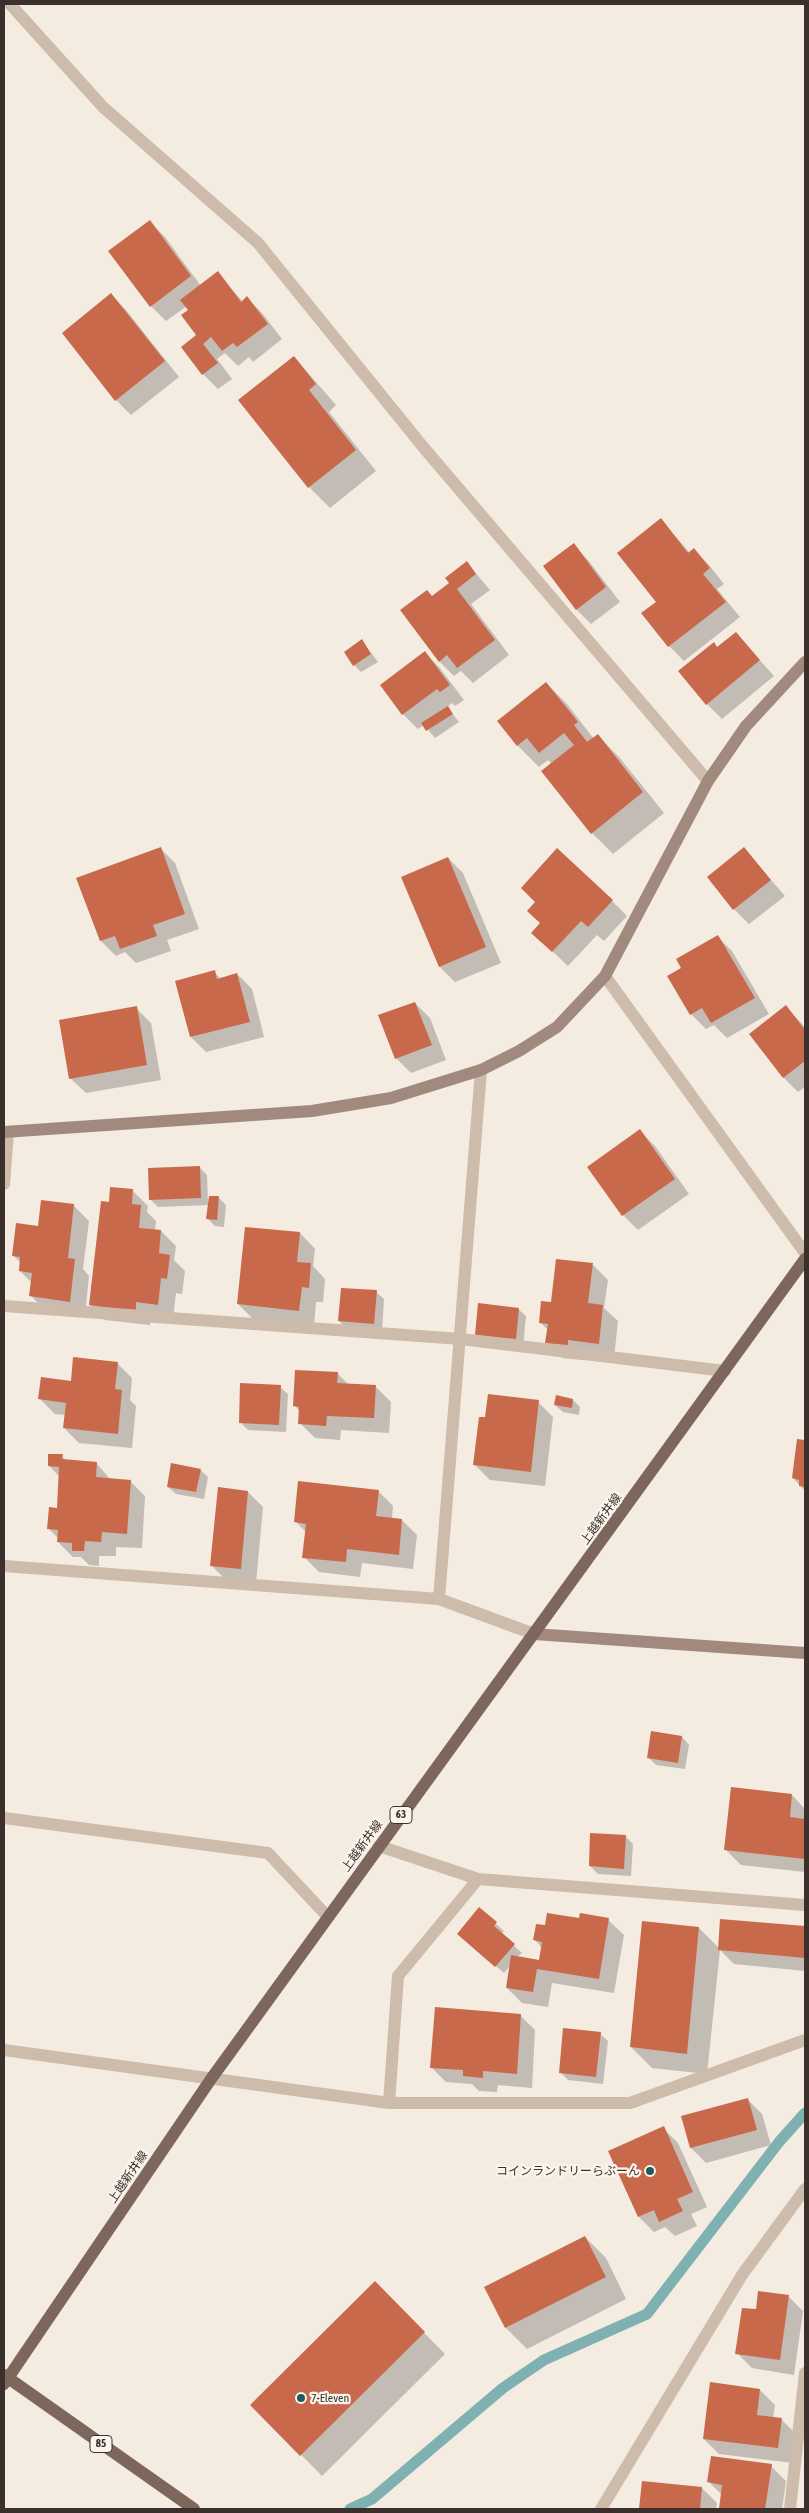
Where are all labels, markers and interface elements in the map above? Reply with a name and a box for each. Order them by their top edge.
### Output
street label: 上越新井線 [578,1490,624,1548]
road number: 63 [390,1806,412,1824]
street label: 上越新井線 [339,1817,385,1875]
street label: 上越新井線 [105,2148,151,2206]
place label: コインランドリーらぶーん [496,2164,640,2178]
marker: コインランドリーらぶーん [644,2165,656,2177]
place label: 7-Eleven [311,2391,349,2405]
marker: 7-Eleven [295,2392,307,2404]
road number: 85 [90,2436,112,2452]

